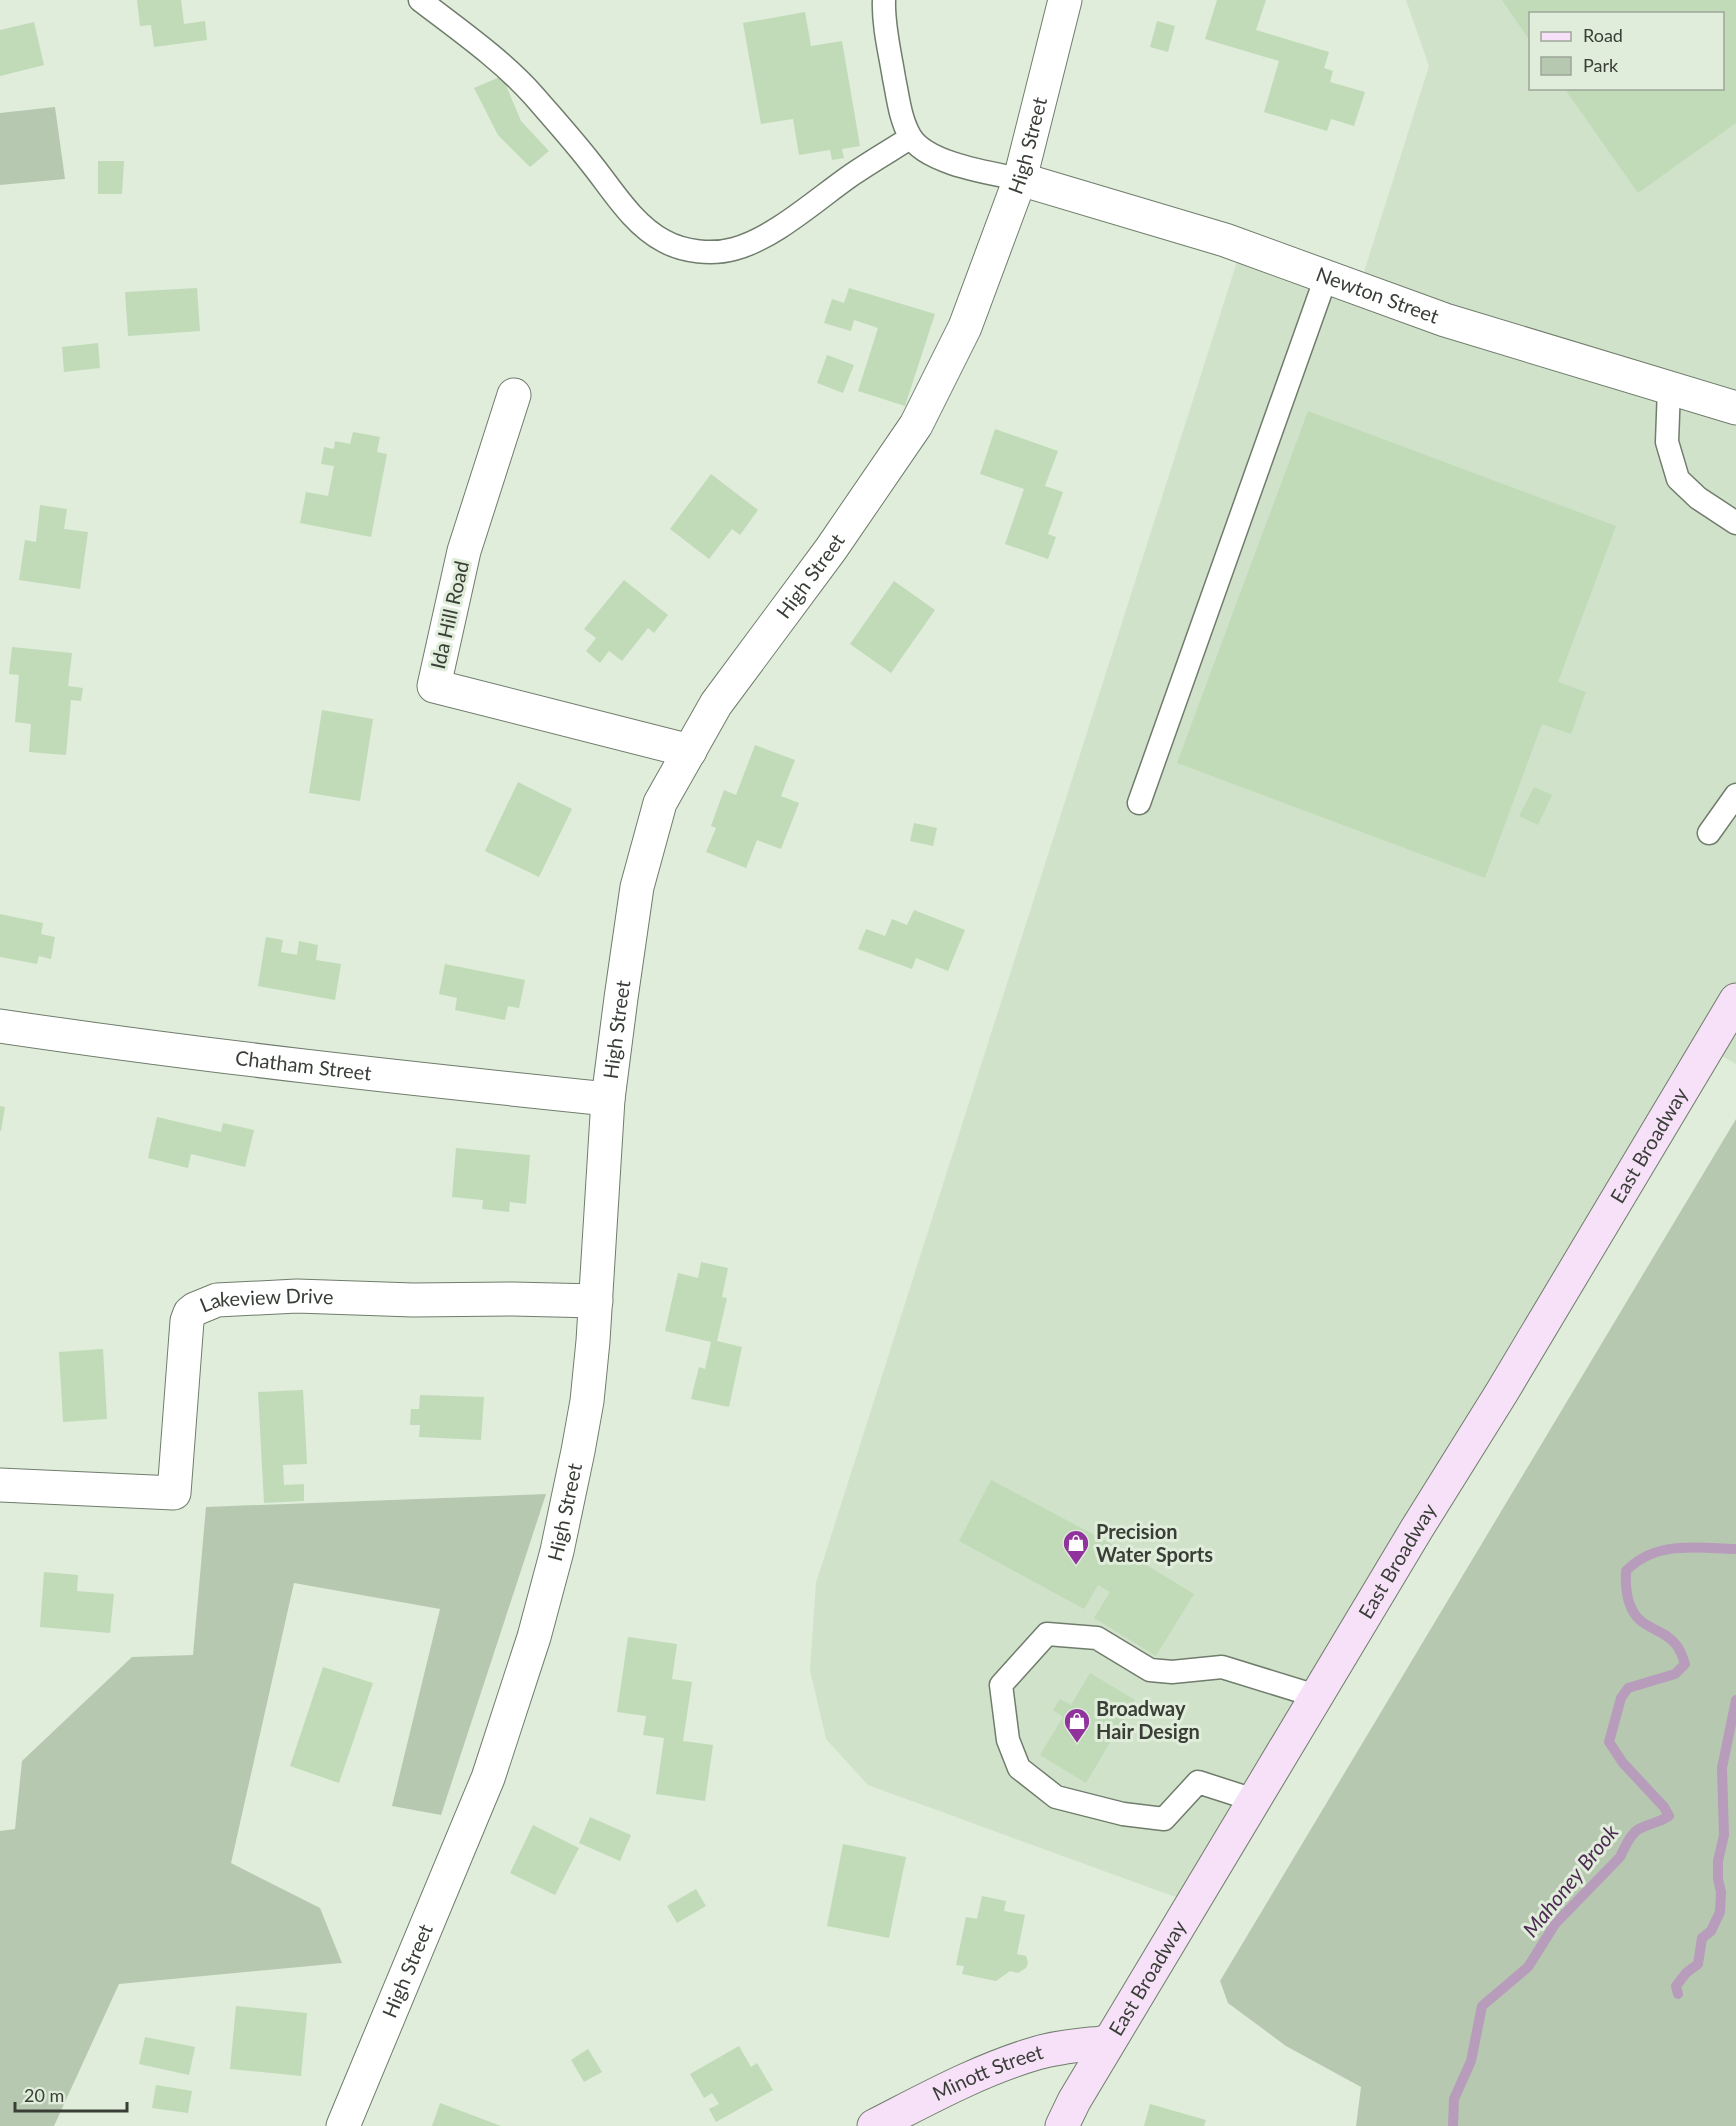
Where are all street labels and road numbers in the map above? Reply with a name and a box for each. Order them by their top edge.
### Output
street label: High Street [1002,94,1051,197]
street label: Newton Street [1313,261,1442,328]
street label: High Street [771,529,849,623]
street label: Ida Hill Road [425,558,473,671]
street label: High Street [598,979,634,1080]
street label: Chatham Street [234,1045,373,1085]
street label: East Broadway [1605,1082,1692,1207]
street label: Lakeview Drive [196,1283,334,1317]
street label: High Street [542,1461,586,1564]
street label: East Broadway [1353,1498,1441,1623]
street label: East Broadway [1103,1915,1191,2040]
street label: High Street [377,1920,437,2021]
street label: Minott Street [928,2039,1045,2105]

